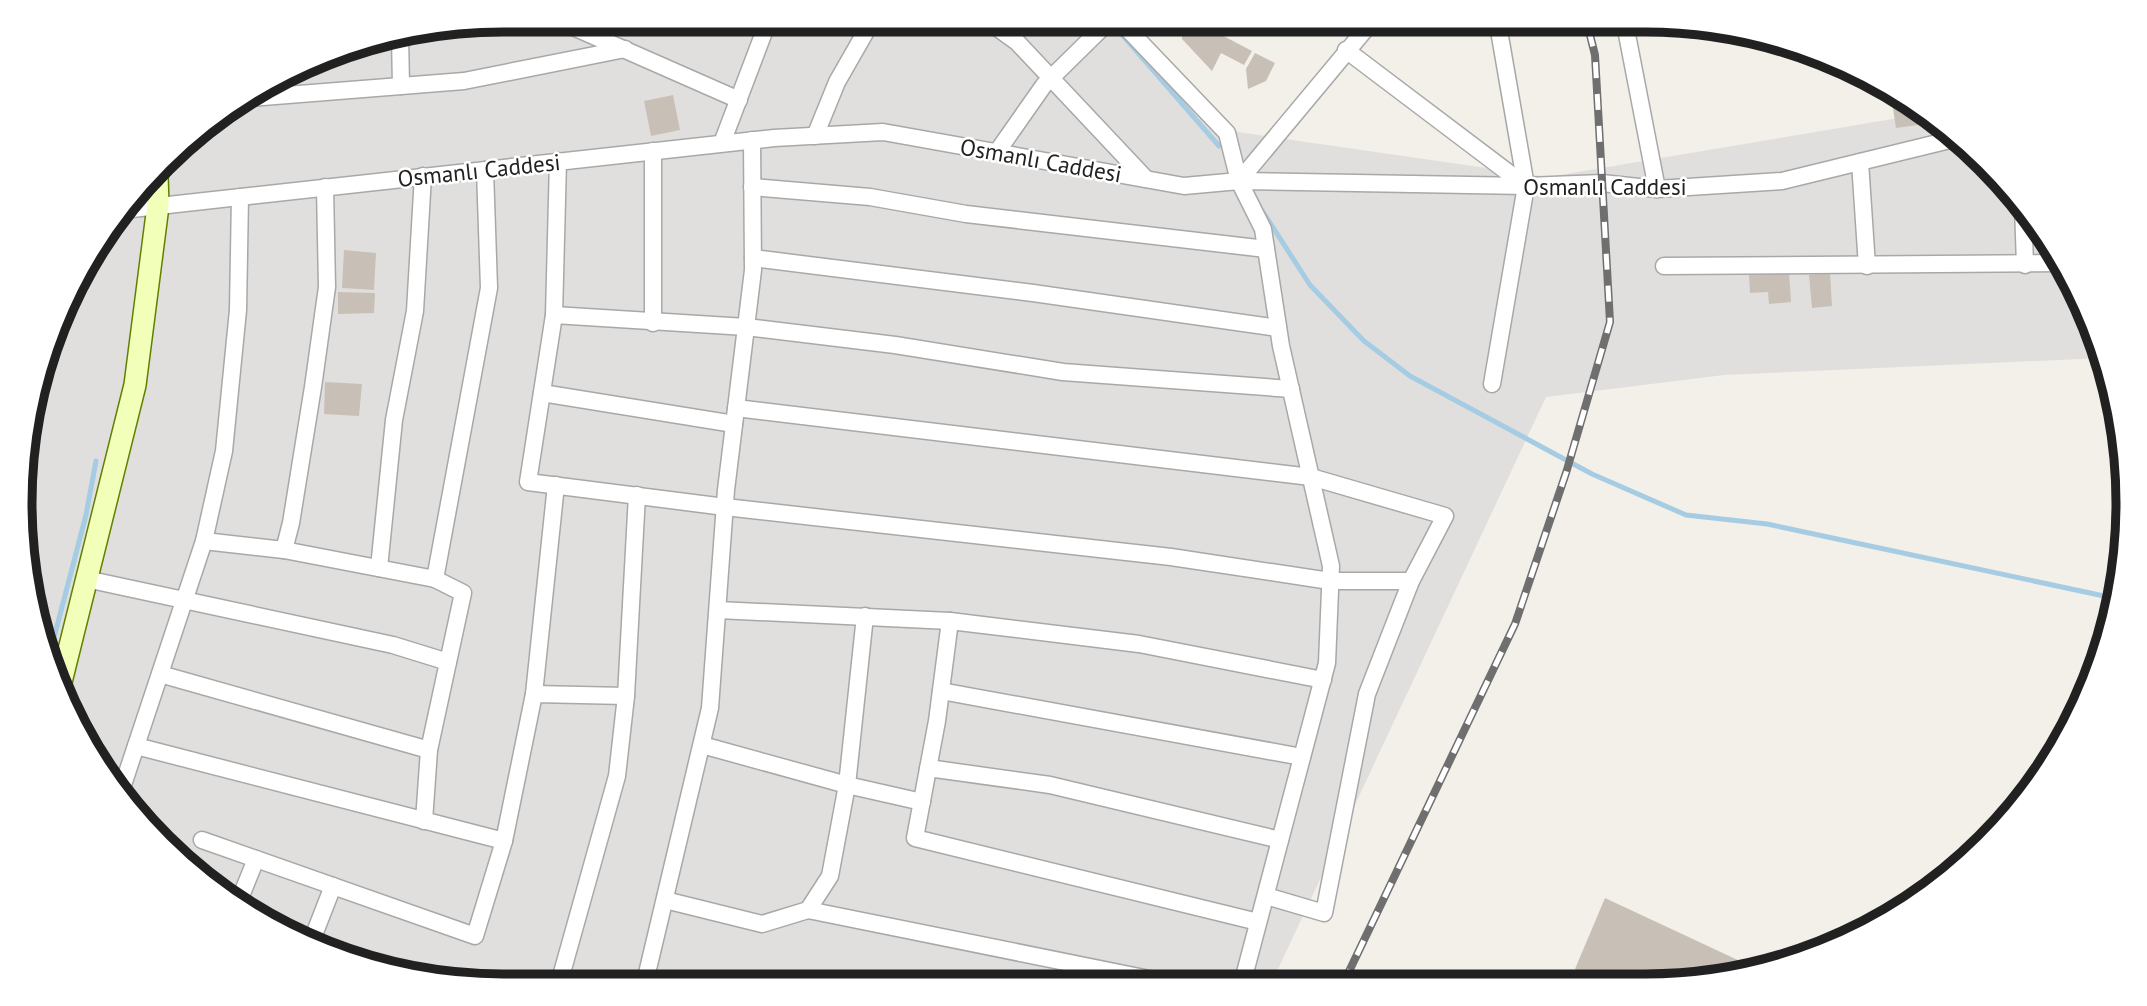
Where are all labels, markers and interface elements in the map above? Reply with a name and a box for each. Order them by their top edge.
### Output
street label: Osmanlı Caddesi [958,132,1124,188]
street label: Osmanlı Caddesi [396,147,562,193]
street label: Osmanlı Caddesi [1523,172,1687,201]

